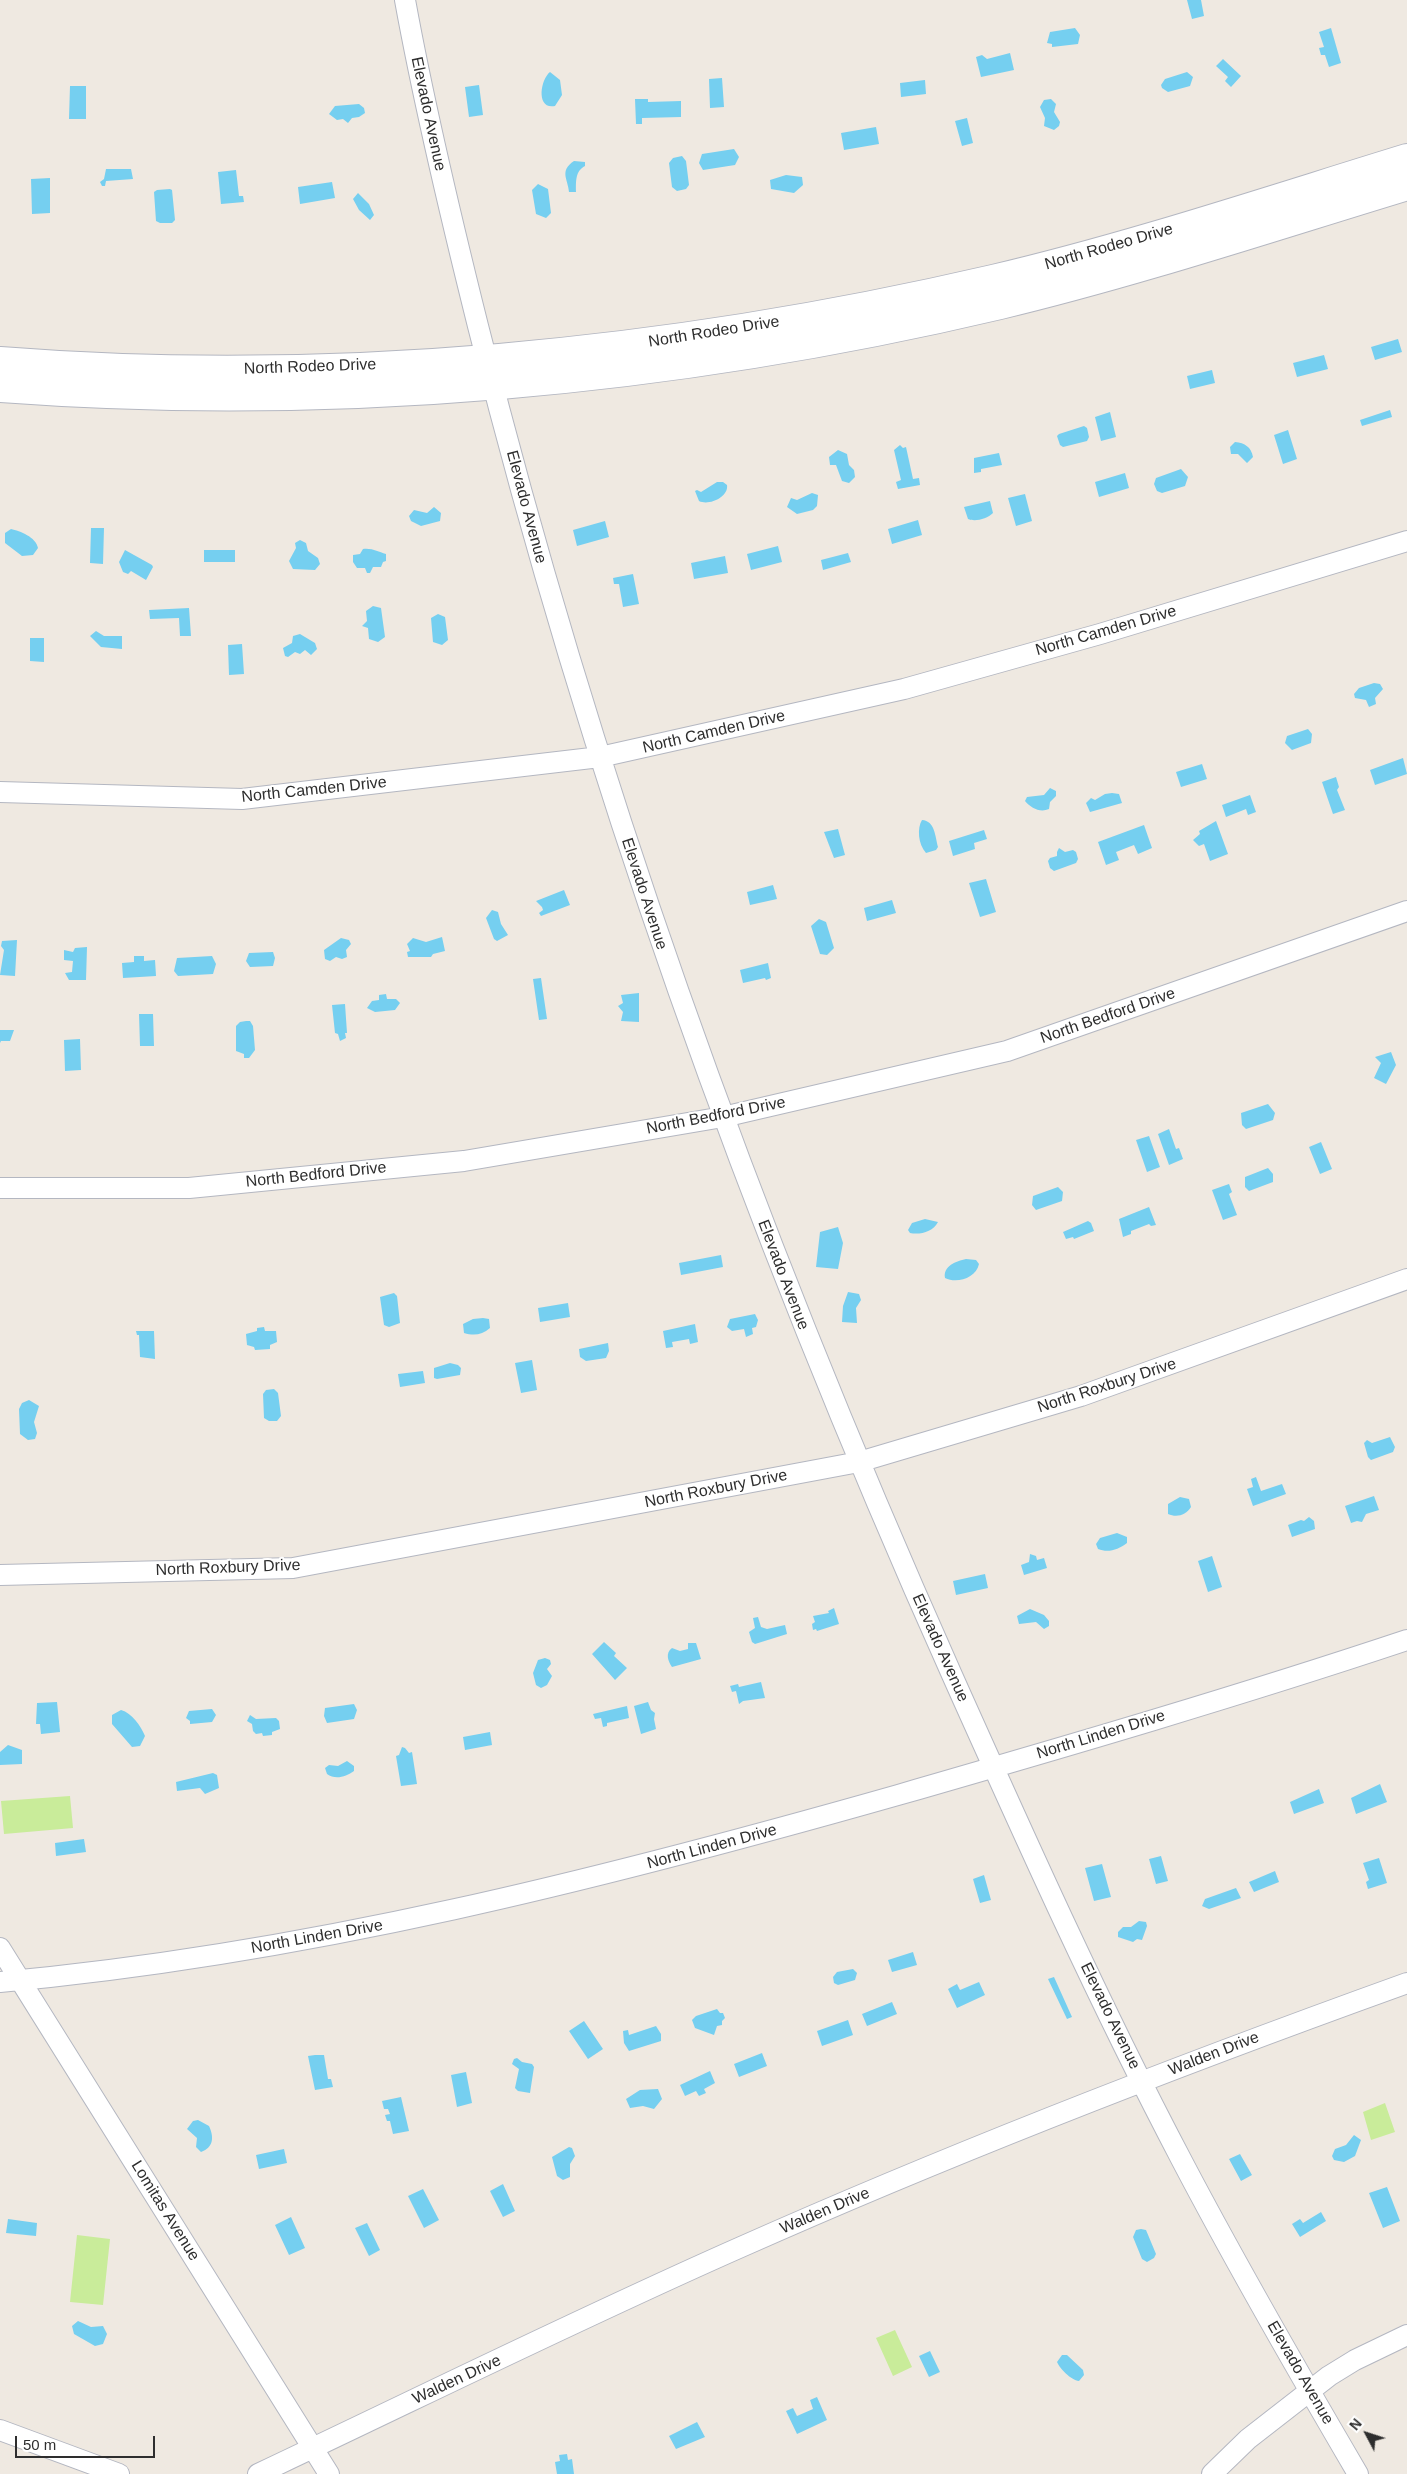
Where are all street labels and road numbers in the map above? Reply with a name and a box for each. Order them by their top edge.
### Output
street label: Elevado Avenue [407,55,449,173]
street label: North Rodeo Drive [1043,220,1175,274]
street label: North Rodeo Drive [647,312,781,352]
street label: North Rodeo Drive [243,355,377,379]
street label: Elevado Avenue [502,448,550,566]
street label: North Camden Drive [1033,602,1179,660]
street label: North Camden Drive [641,706,787,758]
street label: North Camden Drive [240,773,388,807]
street label: Elevado Avenue [617,836,671,952]
street label: North Bedford Drive [1038,984,1178,1048]
street label: North Bedford Drive [645,1093,787,1139]
street label: North Bedford Drive [245,1158,387,1192]
street label: Elevado Avenue [753,1217,813,1333]
street label: North Roxbury Drive [1035,1354,1179,1418]
street label: North Roxbury Drive [643,1466,789,1512]
street label: North Roxbury Drive [155,1556,301,1580]
street label: Elevado Avenue [908,1591,972,1705]
street label: North Linden Drive [1034,1706,1168,1764]
street label: North Linden Drive [645,1820,779,1874]
street label: North Linden Drive [250,1916,384,1958]
street label: Elevado Avenue [1076,1960,1144,2072]
street label: Walden Drive [1166,2028,1262,2080]
street label: Lomitas Avenue [127,2157,203,2265]
street label: Walden Drive [777,2184,873,2238]
street label: Elevado Avenue [1263,2318,1337,2428]
street label: Walden Drive [410,2351,504,2409]

